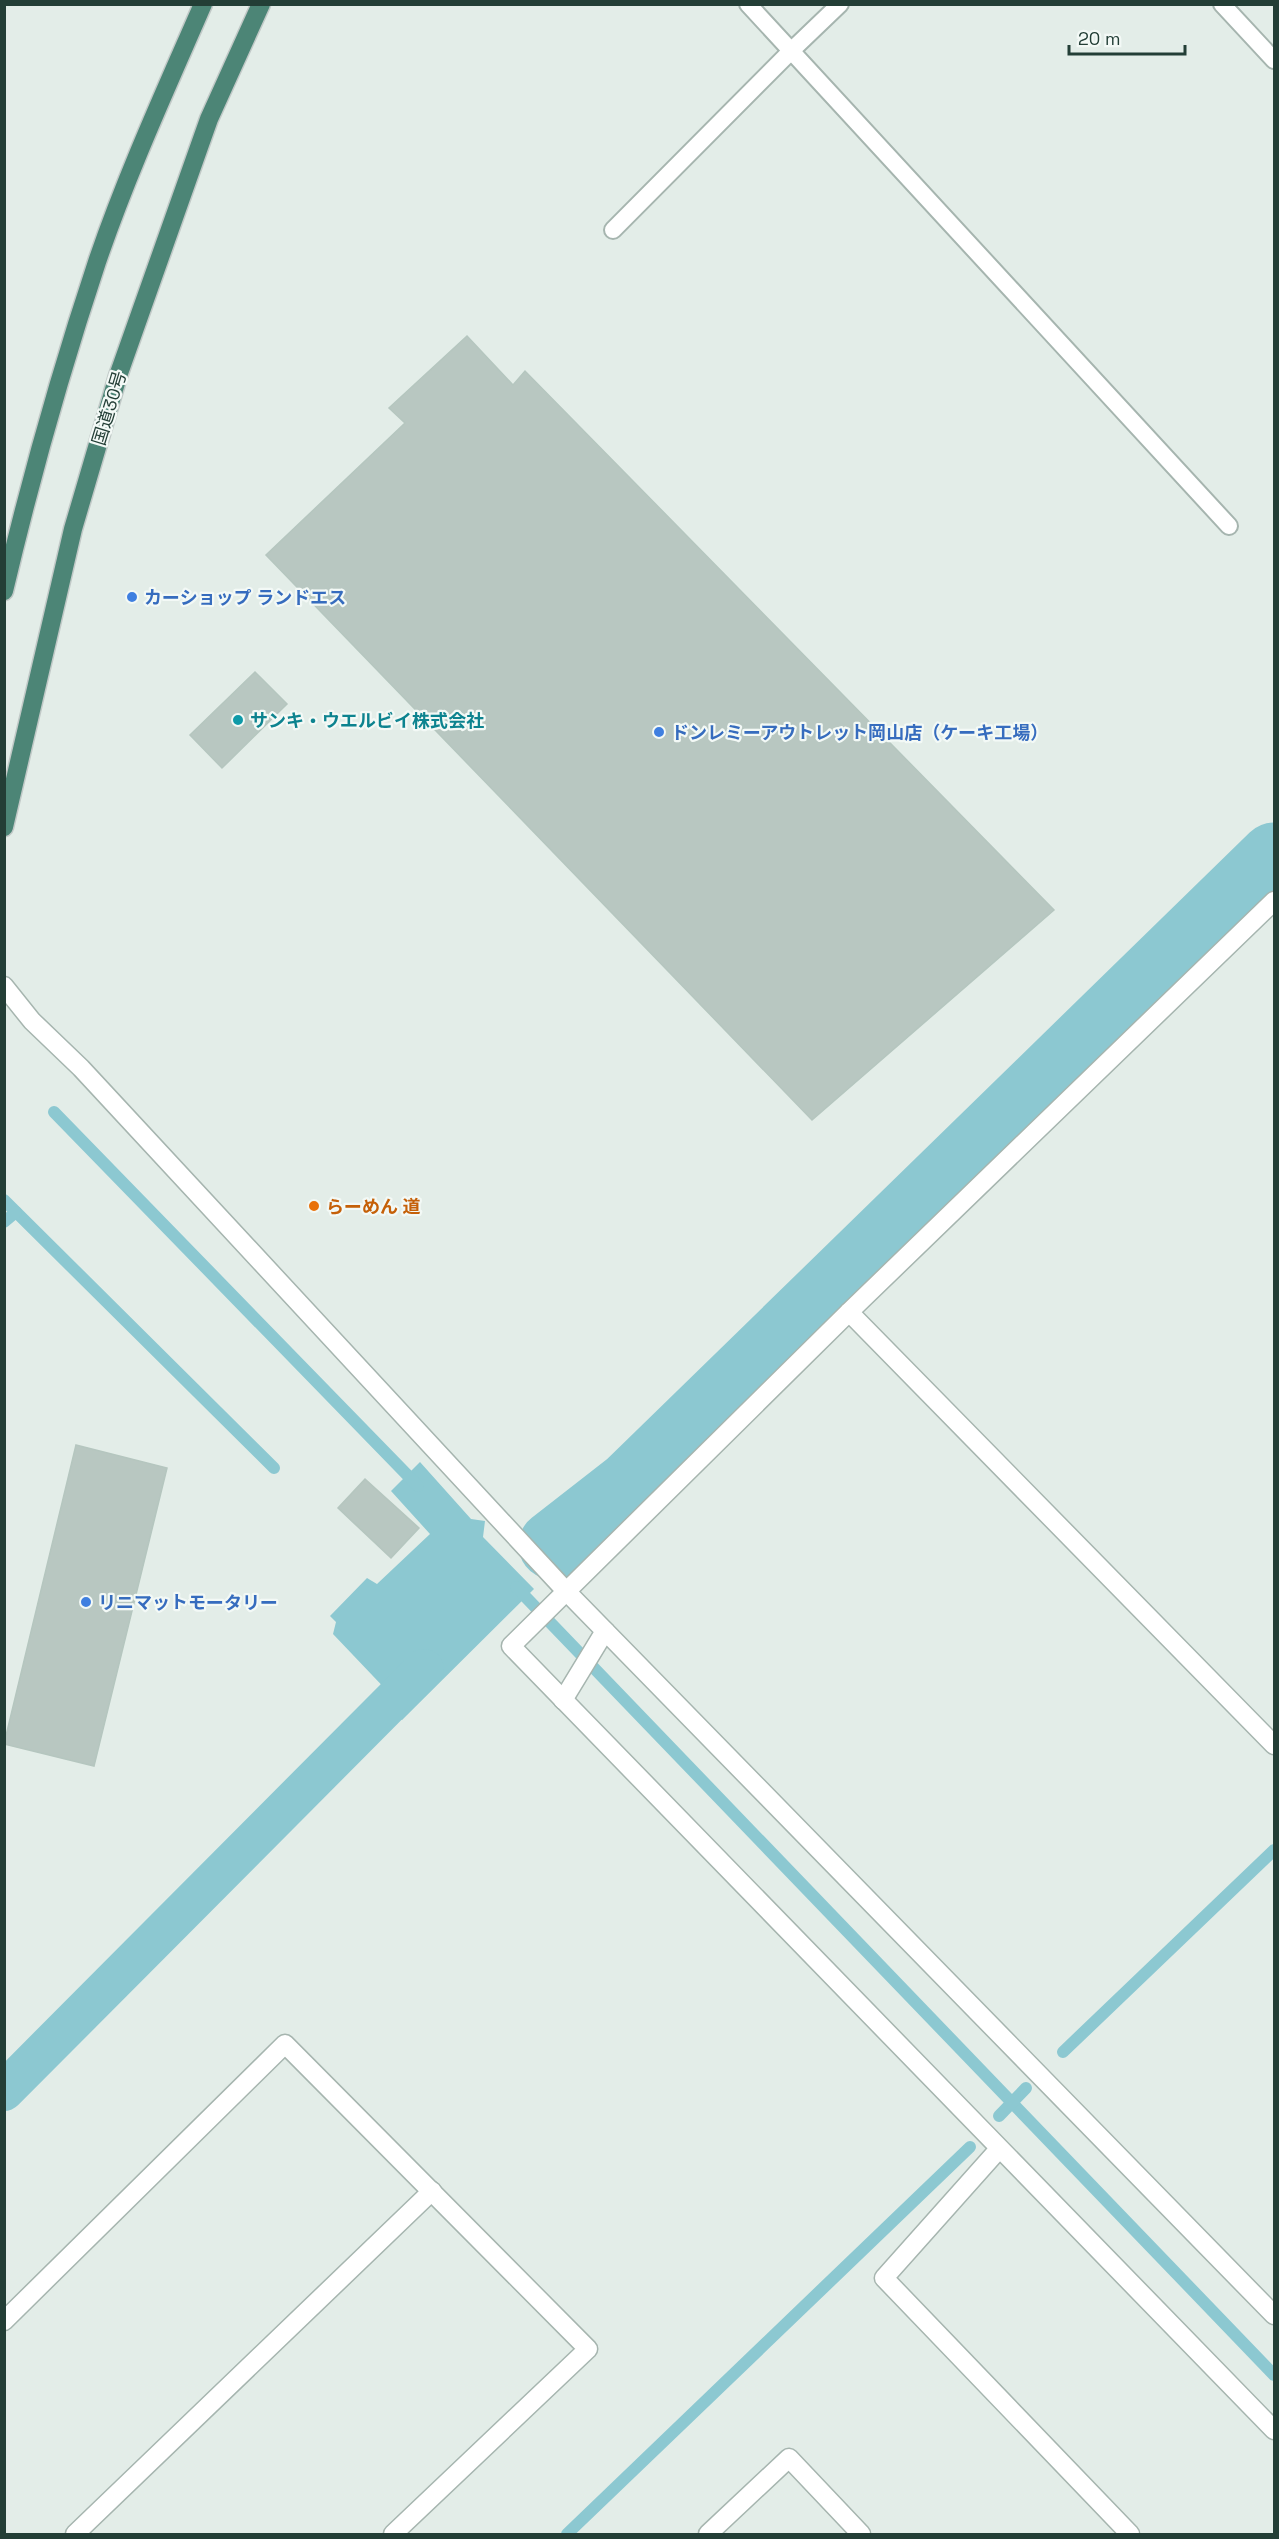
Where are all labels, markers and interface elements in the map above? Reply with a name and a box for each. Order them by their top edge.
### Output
scale bar [1069,18,1184,56]
text: 20 m [1078,27,1121,50]
street label: 国道30号 [87,368,131,448]
place label: カーショップ ランドエス [144,586,346,609]
marker: カーショップ ランドエス [125,590,139,604]
place label: サンキ・ウエルビイ株式会社 [250,709,484,732]
marker: サンキ・ウエルビイ株式会社 [231,713,245,727]
place label: ドンレミーアウトレット岡山店（ケーキ工場） [671,721,1048,744]
marker: ドンレミーアウトレット岡山店（ケーキ工場） [652,725,666,739]
place label: らーめん 道 [326,1195,421,1218]
marker: らーめん 道 [307,1199,321,1213]
place label: リニマットモータリー [98,1591,278,1614]
marker: リニマットモータリー [79,1595,93,1609]

